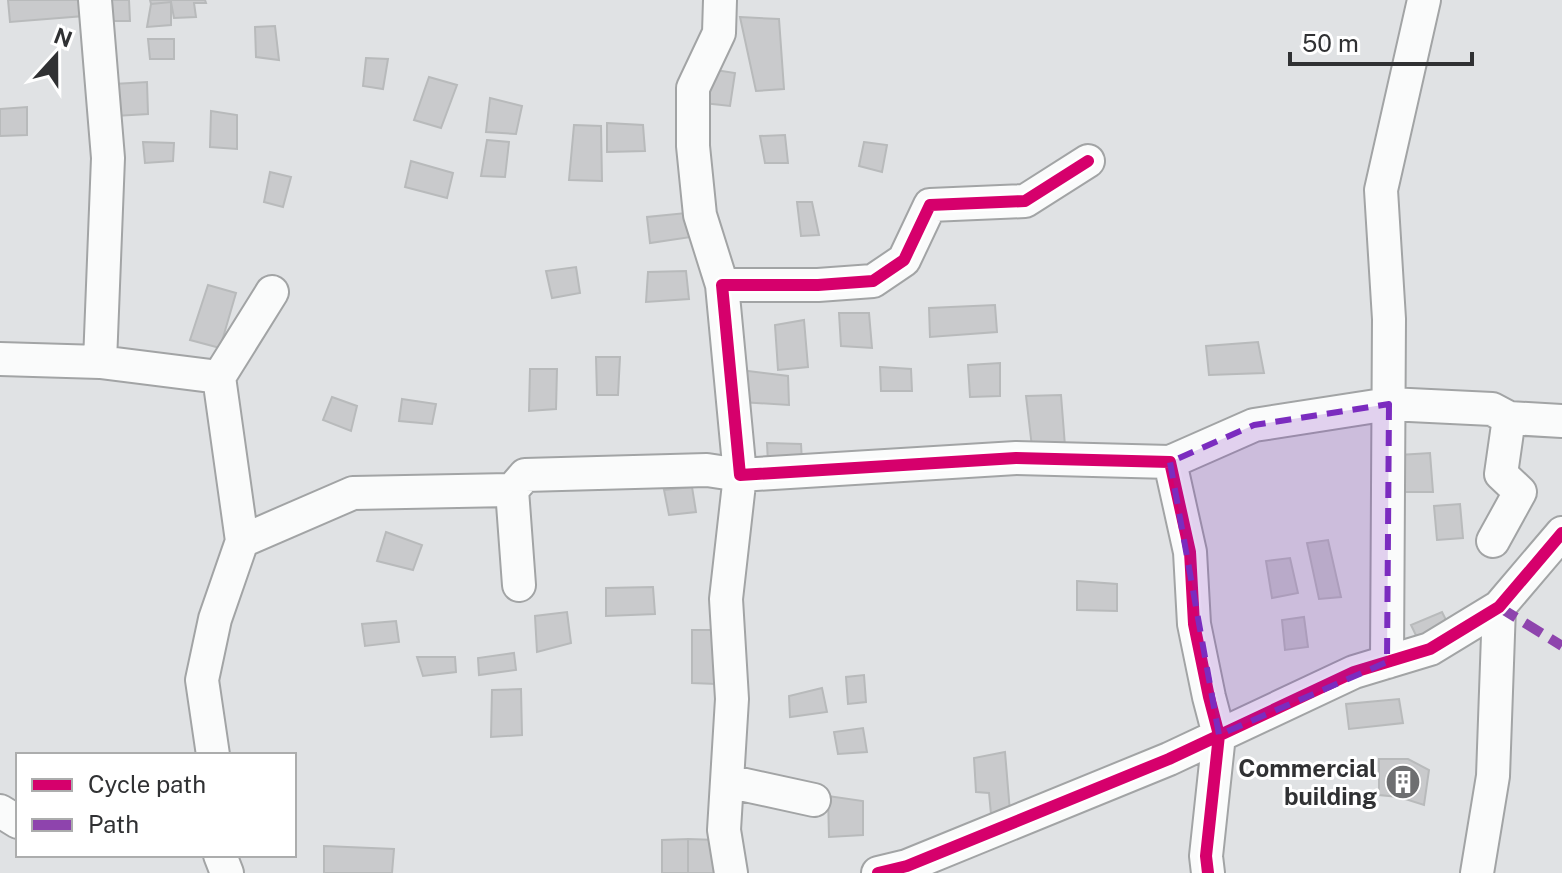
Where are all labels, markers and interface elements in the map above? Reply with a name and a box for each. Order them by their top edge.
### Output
north arrow [16,16,96,96]
scale bar [1290,16,1472,66]
text: N [50,22,76,53]
text: 50 m [1302,29,1359,57]
legend [16,753,296,857]
place label: Commercial building [1238,754,1377,810]
building icon: Commercial building [1384,763,1422,801]
text: Cycle path [88,770,206,798]
text: Path [88,810,139,838]

